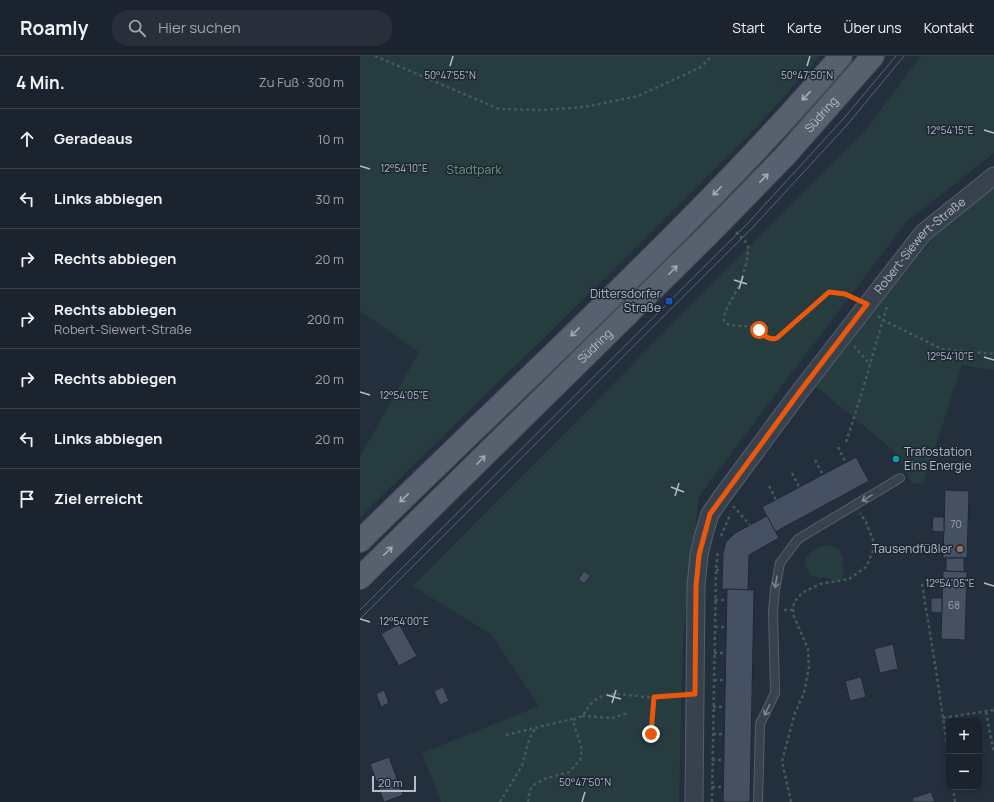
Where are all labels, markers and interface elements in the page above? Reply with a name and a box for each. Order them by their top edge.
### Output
search box [112,10,392,46]
text: Roamly [20,15,88,41]
icon: search [126,17,148,39]
text: Hier suchen [158,17,241,38]
text: Start [732,18,765,37]
text: Karte [787,18,822,37]
text: Über uns [844,18,902,37]
text: Kontakt [924,18,974,37]
text: 50°47'55"N [424,68,476,82]
text: 50°47'50"N [781,68,833,82]
text: 4 Min. [16,71,65,94]
text: Zu Fuß · 300 m [259,73,344,91]
one-way arrow [801,91,811,101]
street label: Südring [800,93,842,136]
text: 12°54'15"E [927,123,974,137]
icon: ahead [16,128,38,150]
text: Geradeaus [54,128,133,149]
text: 10 m [317,130,344,148]
text: 12°54'10"E [380,161,428,175]
park label: Stadtpark [447,161,502,178]
one-way arrow [759,173,769,183]
one-way arrow [712,186,722,196]
icon: left [16,188,38,210]
text: Links abbiegen [54,188,162,209]
text: 30 m [315,190,344,208]
street label: Robert-Siewert-Straße [870,193,969,297]
icon: right [16,248,38,270]
text: Rechts abbiegen [54,248,176,269]
text: 20 m [315,250,344,268]
one-way arrow [668,265,678,275]
place label: Dittersdorfer Straße [590,285,662,316]
marker: Dittersdorfer Straße [664,296,674,306]
text: Rechts abbiegen [54,299,176,320]
icon: right [16,308,38,330]
text: 200 m [307,310,344,328]
text: Robert-Siewert-Straße [54,320,192,338]
route start [750,321,768,339]
street label: Südring [573,325,616,367]
one-way arrow [570,327,580,337]
text: 12°54'10"E [926,349,974,363]
icon: right [16,368,38,390]
text: Rechts abbiegen [54,368,176,389]
text: 20 m [315,370,344,388]
text: 12°54'05"E [379,388,429,402]
icon: left [16,428,38,450]
text: Links abbiegen [54,428,162,449]
text: 20 m [315,430,344,448]
place label: Trafostation Eins Energie [904,443,972,474]
marker: Trafostation Eins Energie [891,454,901,464]
one-way arrow [476,455,486,465]
icon: arrive [16,488,38,510]
text: Ziel erreicht [54,488,143,509]
one-way arrow [399,493,409,503]
one-way arrow [861,495,873,503]
house number: 70 [950,517,962,531]
place label: Tausendfüßler [872,540,953,557]
marker: Tausendfüßler [955,544,965,554]
one-way arrow [383,546,393,556]
one-way arrow [772,575,780,588]
text: 12°54'05"E [925,576,975,590]
house number: 68 [948,598,960,612]
text: 12°54'00"E [379,614,429,628]
one-way arrow [763,704,770,716]
map controls [946,718,982,790]
button: + [946,718,982,754]
route end [642,725,660,743]
button: − [946,754,982,790]
scale bar [372,774,416,793]
text: 20 m [378,775,403,790]
text: 50°47'50"N [559,775,611,789]

